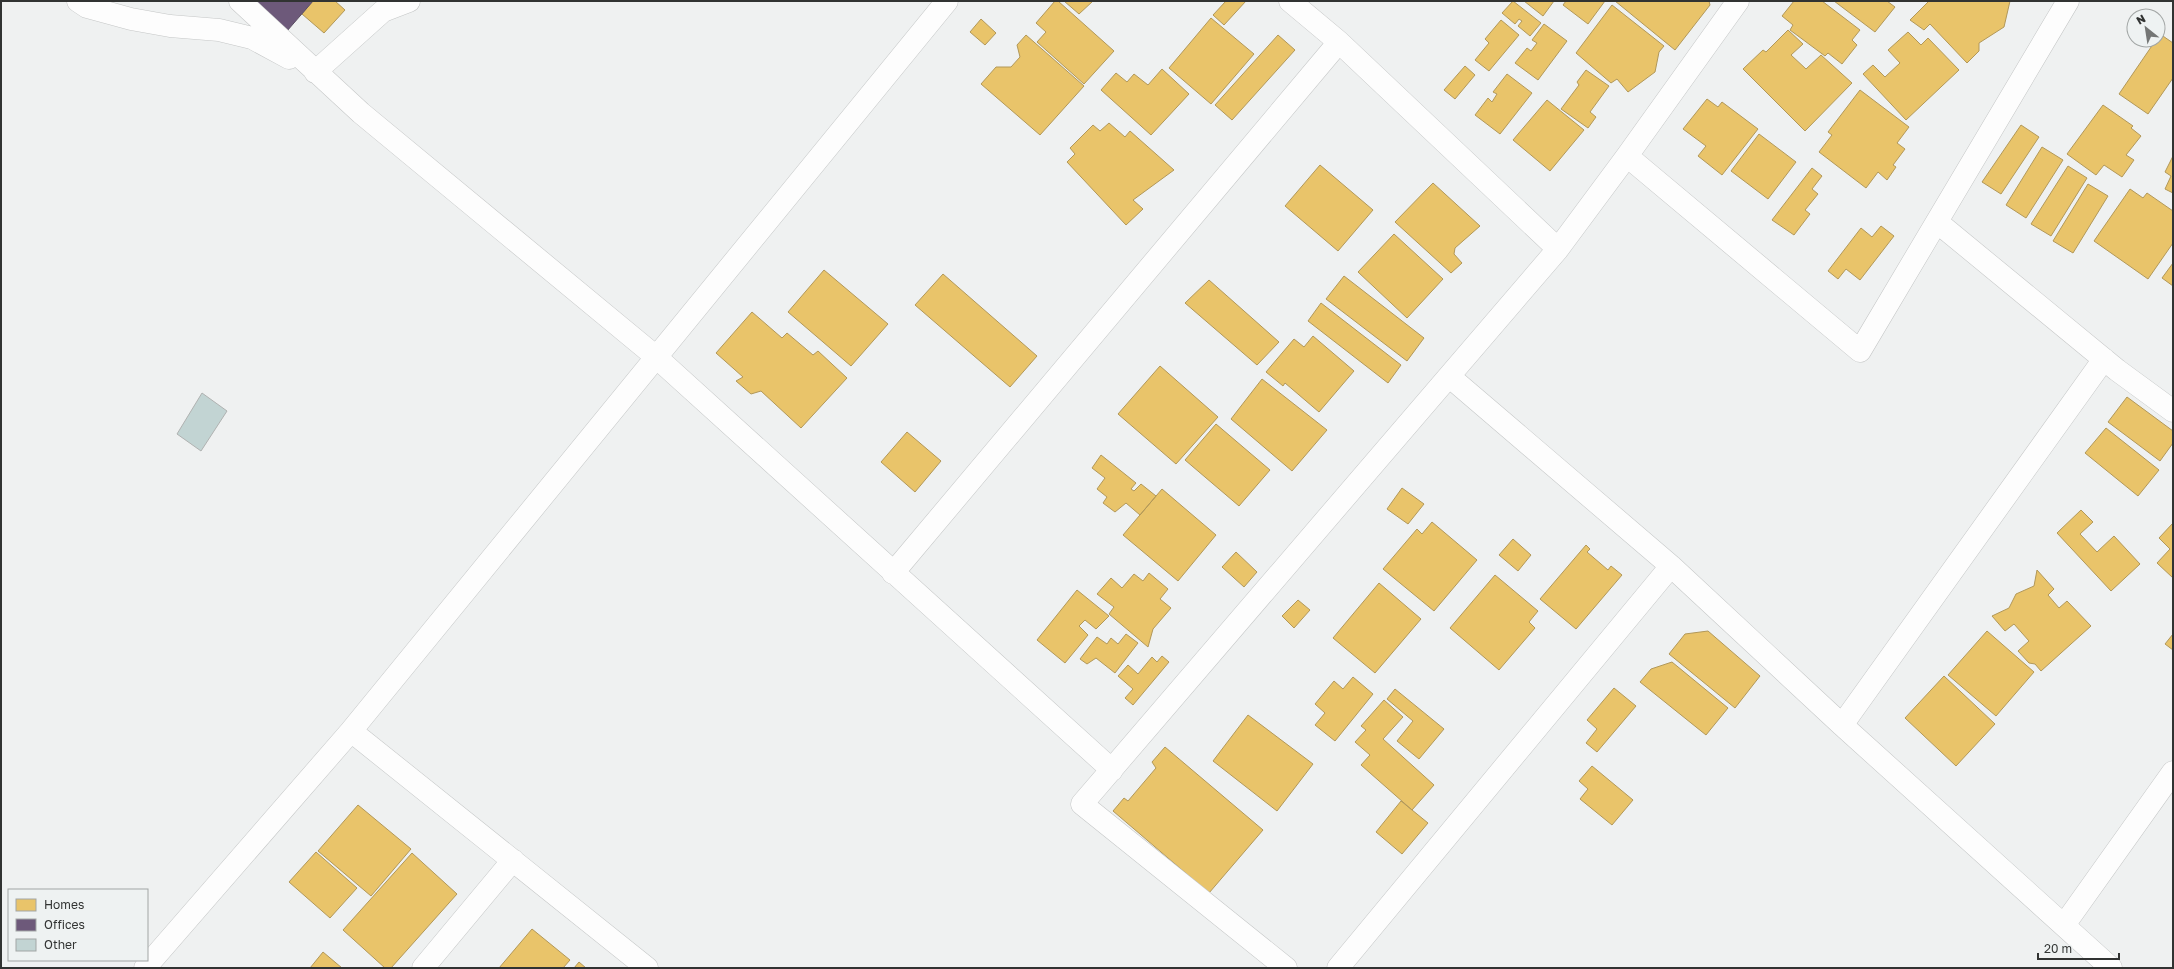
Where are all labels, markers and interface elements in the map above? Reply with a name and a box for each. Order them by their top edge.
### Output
north arrow [2126,8,2166,48]
text: N [2134,11,2148,27]
legend [8,889,148,961]
text: Homes [44,897,84,912]
text: Offices [44,917,85,932]
scale bar [2038,935,2119,961]
text: Other [44,937,77,952]
text: 20 m [2044,941,2072,956]

